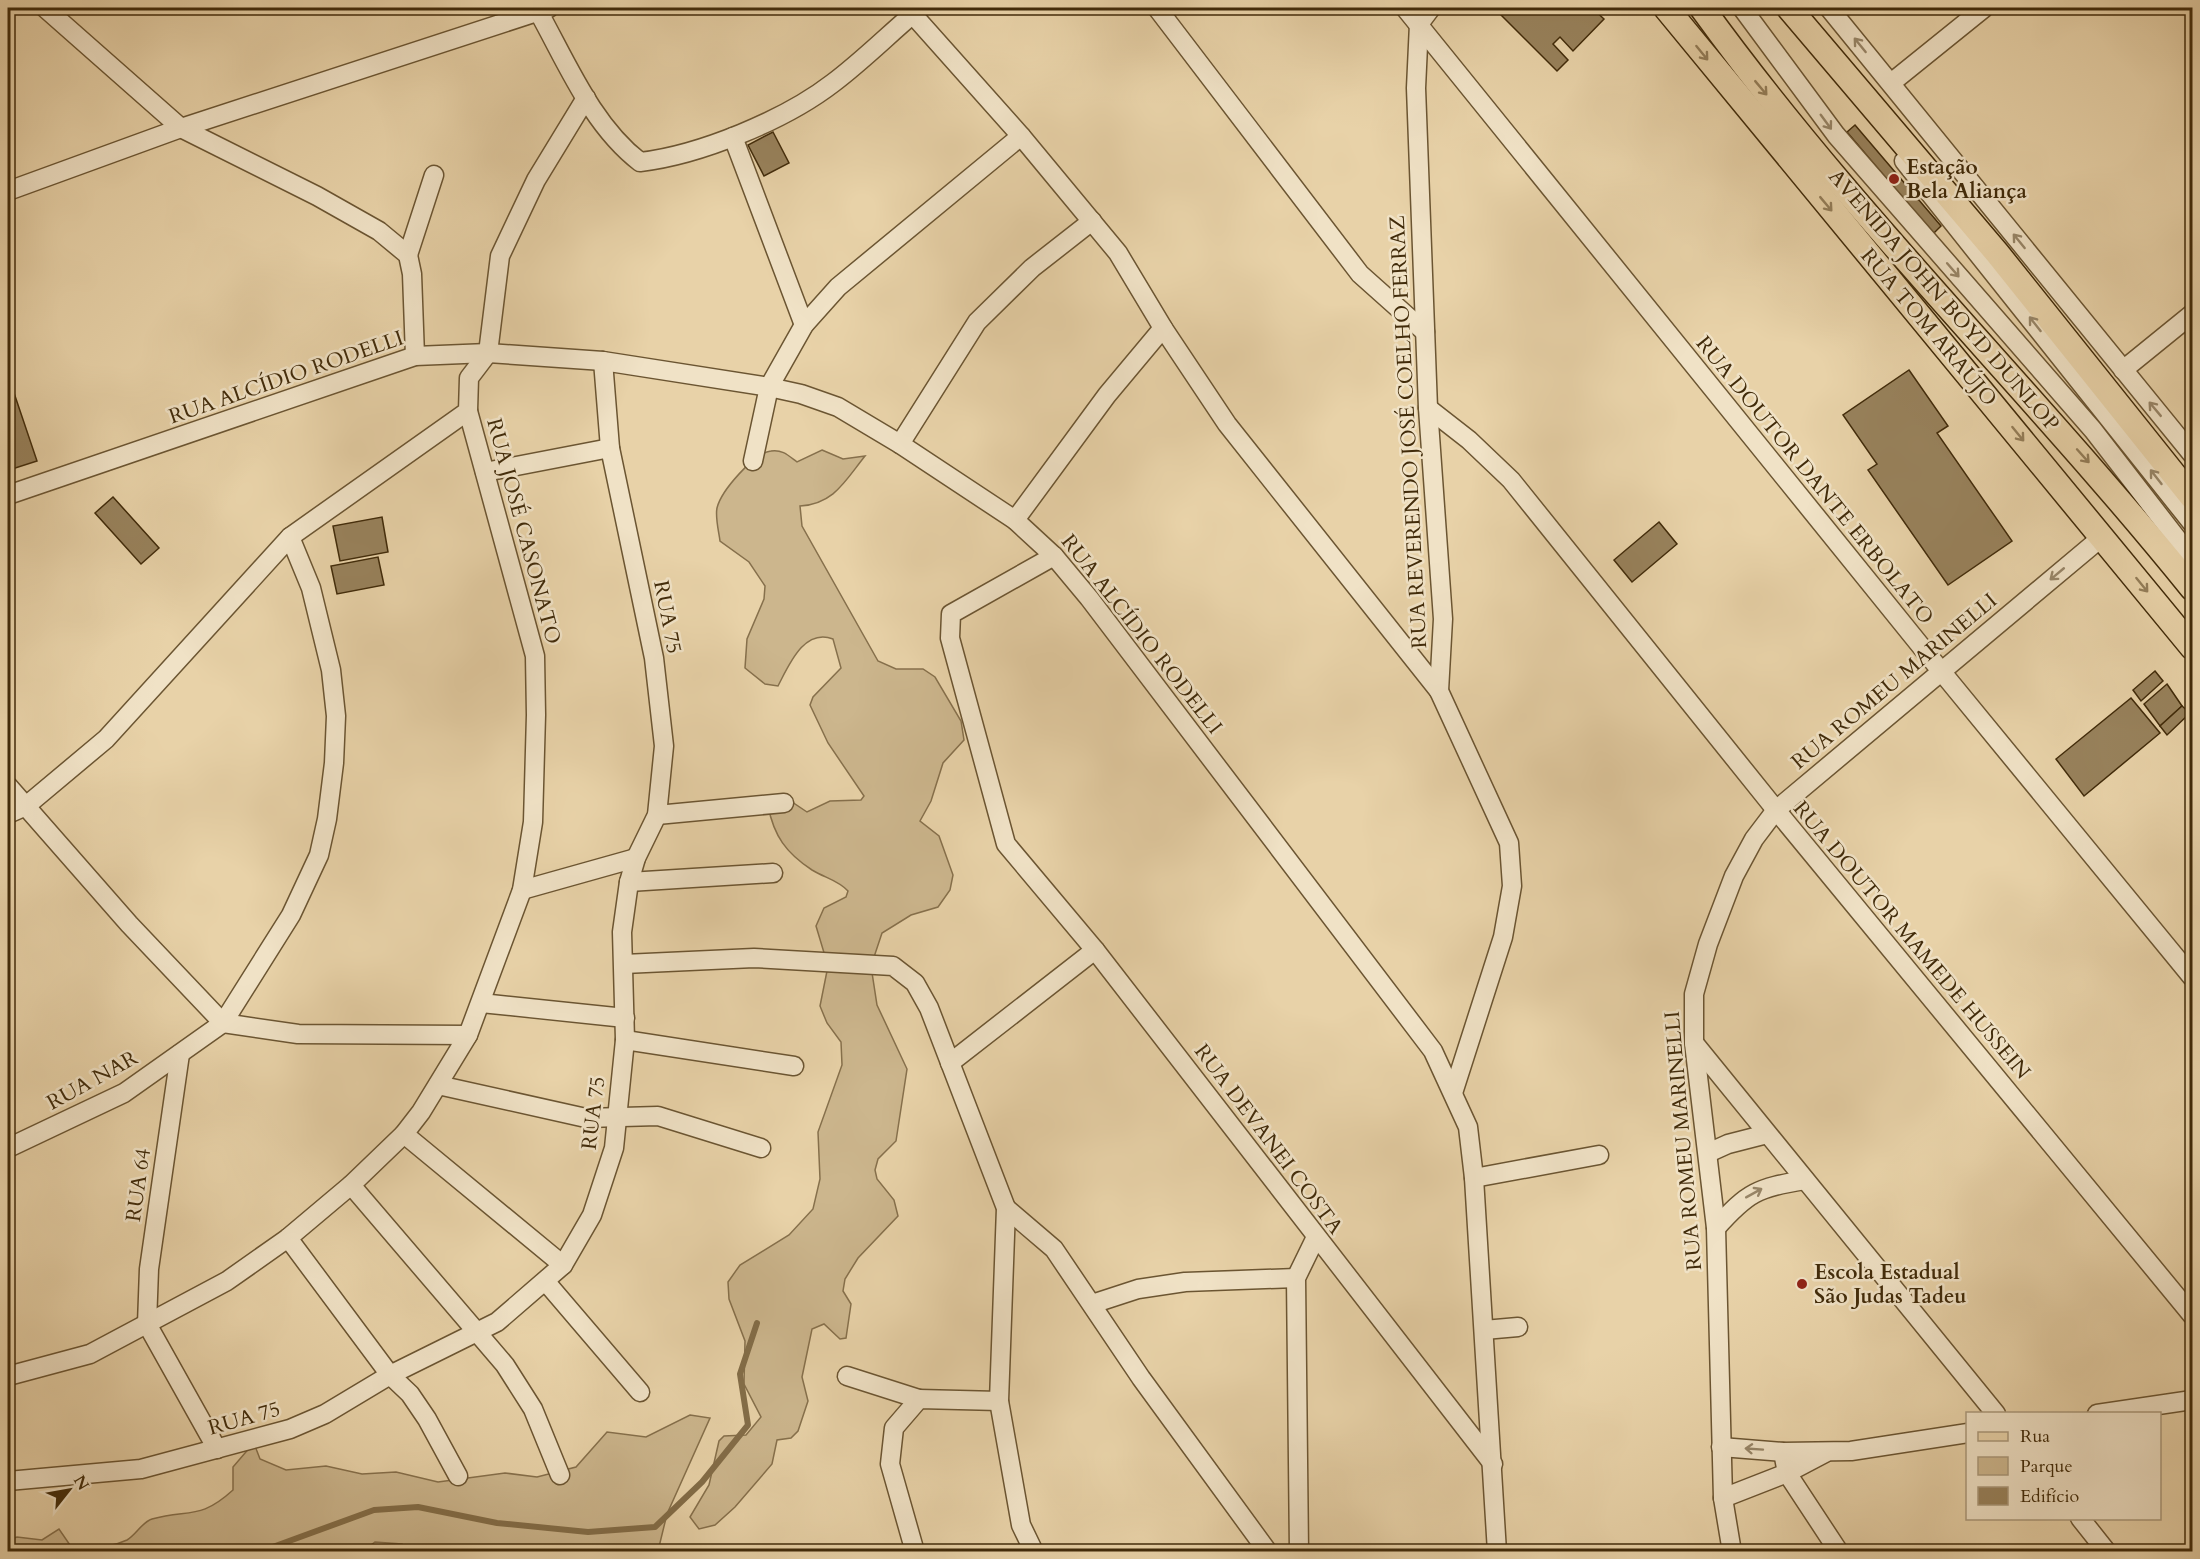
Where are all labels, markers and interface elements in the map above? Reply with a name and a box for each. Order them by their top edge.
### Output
one-way arrow [1854,37,1867,53]
one-way arrow [1695,45,1709,60]
one-way arrow [1755,80,1768,96]
one-way arrow [1820,114,1833,130]
place label: Estação Bela Aliança [1906,153,2027,206]
street label: AVENIDA JOHN BOYD DUNLOP [1822,163,2066,438]
marker: Estação Bela Aliança [1887,172,1901,186]
one-way arrow [1819,196,1833,211]
street label: RUA REVERENDO JOSÉ COELHO FERRAZ [1383,215,1434,649]
one-way arrow [2012,234,2026,249]
street label: RUA TOM ARAÚJO [1854,241,2004,413]
one-way arrow [1947,262,1960,278]
one-way arrow [2029,316,2042,332]
street label: RUA ALCÍDIO RODELLI [165,324,407,431]
street label: RUA DOUTOR DANTE ERBOLATO [1689,330,1940,631]
one-way arrow [2148,402,2162,417]
street label: RUA JOSÉ CASONATO [479,415,568,647]
one-way arrow [2012,426,2025,442]
one-way arrow [2076,449,2090,464]
one-way arrow [2150,469,2163,485]
street label: RUA ALCÍDIO RODELLI [1054,528,1229,740]
one-way arrow [2050,567,2065,581]
one-way arrow [2135,577,2148,593]
street label: RUA 75 [646,578,689,656]
street label: RUA ROMEU MARINELLI [1785,587,2003,776]
street label: RUA DOUTOR MAMEDE HUSSEIN [1786,795,2037,1086]
street label: RUA ROMEU MARINELLI [1658,1010,1709,1272]
street label: RUA DEVANEI COSTA [1187,1038,1350,1240]
street label: RUA NAR [42,1043,143,1117]
street label: RUA 75 [575,1075,612,1151]
street label: RUA 64 [119,1146,158,1224]
one-way arrow [1745,1187,1762,1199]
place label: Escola Estadual São Judas Tadeu [1814,1258,1967,1311]
marker: Escola Estadual São Judas Tadeu [1795,1277,1809,1291]
street label: RUA 75 [205,1394,284,1443]
legend [1966,1412,2161,1520]
text: Rua [2020,1424,2050,1449]
one-way arrow [1744,1444,1764,1455]
text: Parque [2020,1454,2073,1479]
north arrow [39,1460,99,1520]
text: N [68,1471,94,1495]
text: Edifício [2020,1484,2080,1509]

